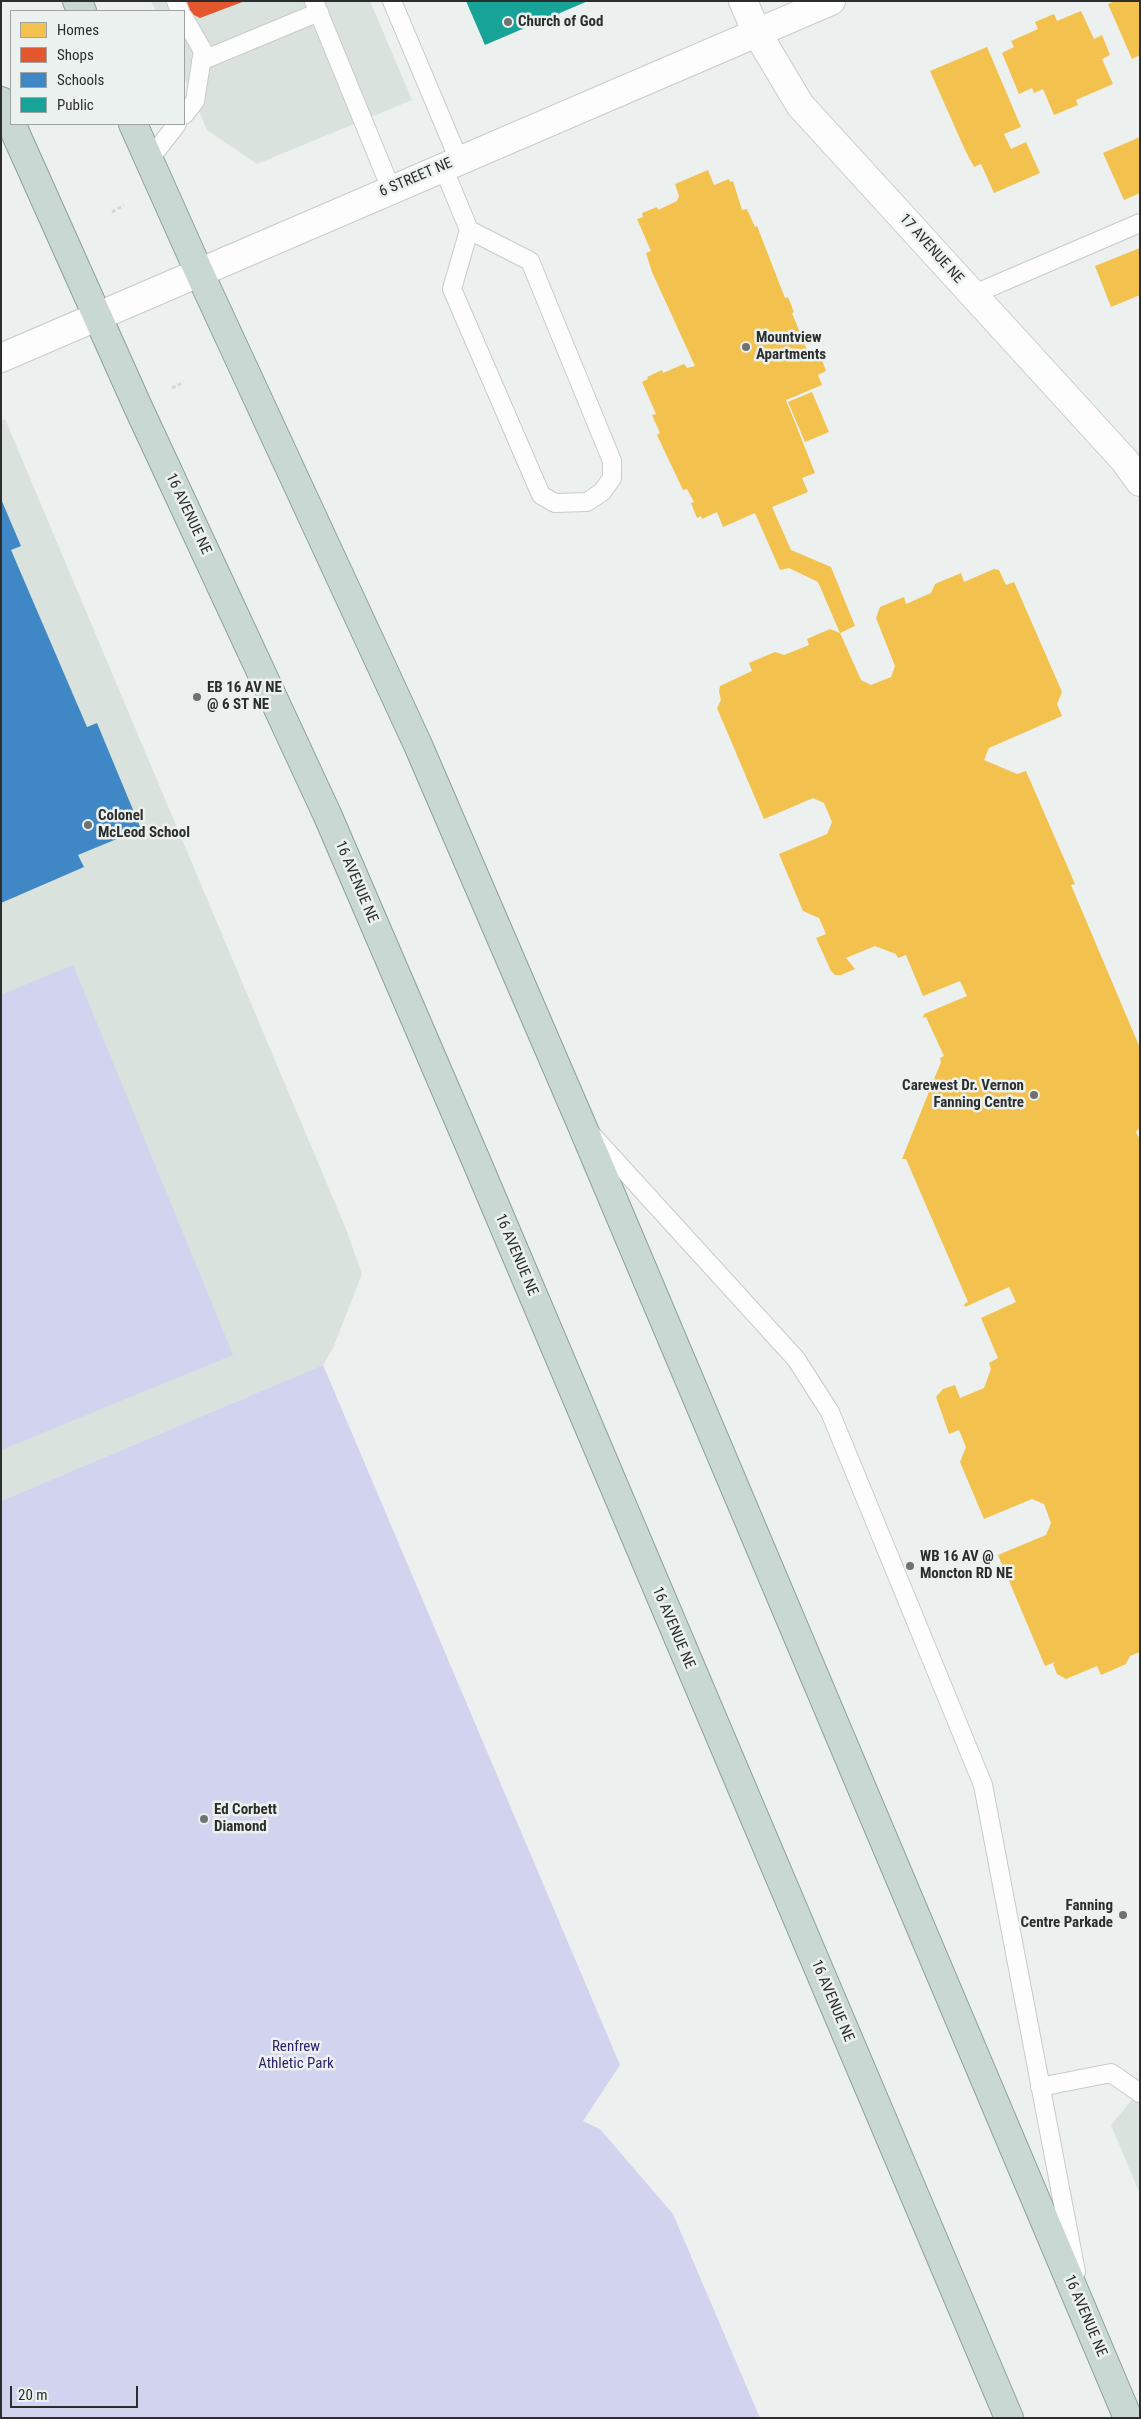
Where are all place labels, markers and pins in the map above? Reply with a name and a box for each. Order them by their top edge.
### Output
place label: Church of God [518,13,603,31]
marker: Church of God [502,16,514,28]
place label: Mountview Apartments [756,329,826,364]
marker: Mountview Apartments [740,341,752,353]
place label: EB 16 AV NE @ 6 ST NE [207,679,282,714]
marker: EB 16 AV NE @ 6 ST NE [191,691,203,703]
place label: Colonel McLeod School [98,807,190,842]
marker: Colonel McLeod School [82,819,94,831]
place label: Carewest Dr. Vernon Fanning Centre [902,1077,1024,1112]
marker: Carewest Dr. Vernon Fanning Centre [1028,1089,1040,1101]
place label: WB 16 AV @ Moncton RD NE [920,1548,1013,1583]
marker: WB 16 AV @ Moncton RD NE [904,1560,916,1572]
place label: Ed Corbett Diamond [214,1801,277,1836]
marker: Ed Corbett Diamond [198,1813,210,1825]
place label: Fanning Centre Parkade [1021,1897,1113,1932]
marker: Fanning Centre Parkade [1117,1909,1129,1921]

